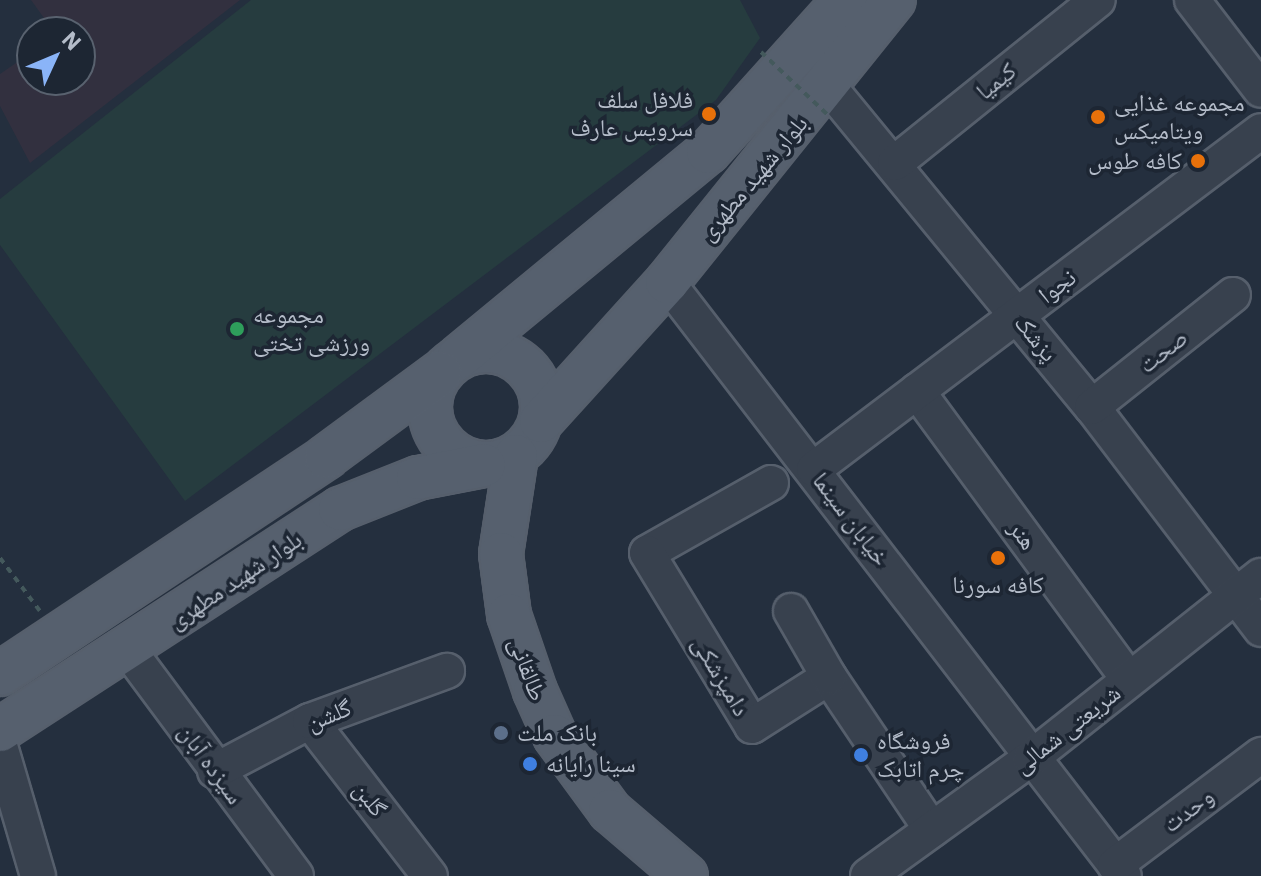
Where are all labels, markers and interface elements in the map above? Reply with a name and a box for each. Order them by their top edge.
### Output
north arrow [16,16,96,96]
text: N [56,25,88,56]
street label: کیمیا [970,56,1022,106]
place label: فلافل سلف سرویس عارف [570,86,693,142]
place label: مجموعه غذایی ویتامیکس [1114,89,1245,145]
marker: فلافل سلف سرویس عارف [700,105,718,123]
marker: مجموعه غذایی ویتامیکس [1089,108,1107,126]
street label: بلوار شهید مطهری [692,109,814,247]
place label: کافه طوس [1088,147,1182,175]
marker: کافه طوس [1189,152,1207,170]
street label: نجوا [1033,263,1081,309]
place label: مجموعه ورزشی تختی [253,301,370,357]
street label: پزشک [1008,309,1064,367]
marker: مجموعه ورزشی تختی [228,320,246,338]
street label: صحت [1133,323,1193,379]
street label: خیابان سینما [806,466,896,572]
street label: هنر [1003,515,1043,555]
street label: بلوار شهید مطهری [163,525,307,635]
marker: کافه سورنا [989,549,1007,567]
place label: کافه سورنا [952,571,1044,599]
street label: دامپزشکی [686,631,756,721]
street label: طالقانی [503,633,553,705]
street label: شریعتی شمالی [1008,678,1126,780]
street label: گلشن [302,693,356,737]
street label: سیزده آبان [172,718,250,810]
place label: بانک ملت [517,719,597,747]
marker: بانک ملت [492,724,510,742]
place label: فروشگاه چرم اتابک [877,727,965,783]
marker: فروشگاه چرم اتابک [852,746,870,764]
place label: سینا رایانه [546,750,636,778]
marker: سینا رایانه [521,755,539,773]
street label: گلبن [347,776,393,822]
street label: وحدت [1157,782,1219,838]

